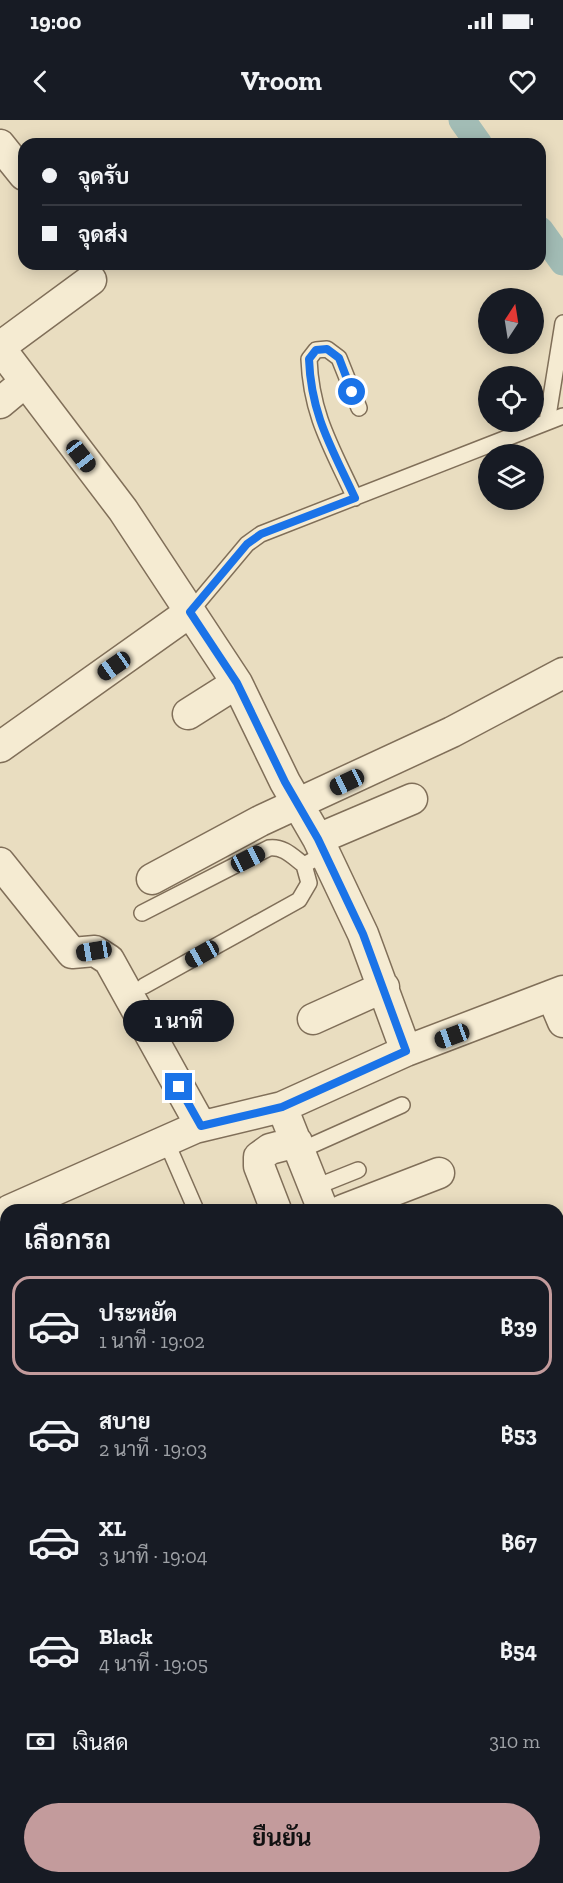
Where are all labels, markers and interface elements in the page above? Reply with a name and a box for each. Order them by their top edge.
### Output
text: 19:00 [30,8,81,35]
icon: back [24,65,57,98]
text: Vroom [241,65,322,97]
icon: heart [506,65,539,98]
text: จุดรับ [78,163,129,190]
text: จุดส่ง [78,221,128,248]
north arrow [478,288,544,354]
map controls [478,288,544,510]
button: locate [478,366,544,432]
route start [338,378,365,405]
car [63,436,99,476]
button: layers [478,444,544,510]
car [94,648,134,684]
car [327,766,367,798]
car [228,843,268,875]
car [182,937,222,971]
car [75,939,113,963]
callout: 1 นาที [124,1000,234,1042]
text: 1 นาที [154,1009,203,1033]
car [432,1021,472,1051]
route end [165,1073,192,1100]
text: เลือกรถ [24,1224,111,1256]
icon: car [27,1299,81,1353]
text: ประหยัด [99,1300,177,1327]
text: ฿39 [500,1313,537,1340]
text: 1 นาที · 19:02 [99,1329,205,1353]
icon: car [27,1407,81,1461]
text: สบาย [99,1408,151,1435]
text: ฿53 [501,1421,537,1448]
text: 2 นาที · 19:03 [99,1437,207,1461]
icon: car [27,1515,81,1569]
text: XL [99,1515,126,1542]
text: ฿67 [501,1529,537,1556]
text: 3 นาที · 19:04 [99,1544,207,1568]
icon: car [27,1623,81,1677]
text: Black [99,1623,153,1650]
text: ฿54 [500,1637,537,1664]
text: 4 นาที · 19:05 [99,1652,208,1676]
icon: cash [24,1725,57,1758]
text: เงินสด [72,1729,129,1756]
text: 310 m [489,1729,540,1753]
button: ยืนยัน [24,1803,540,1872]

